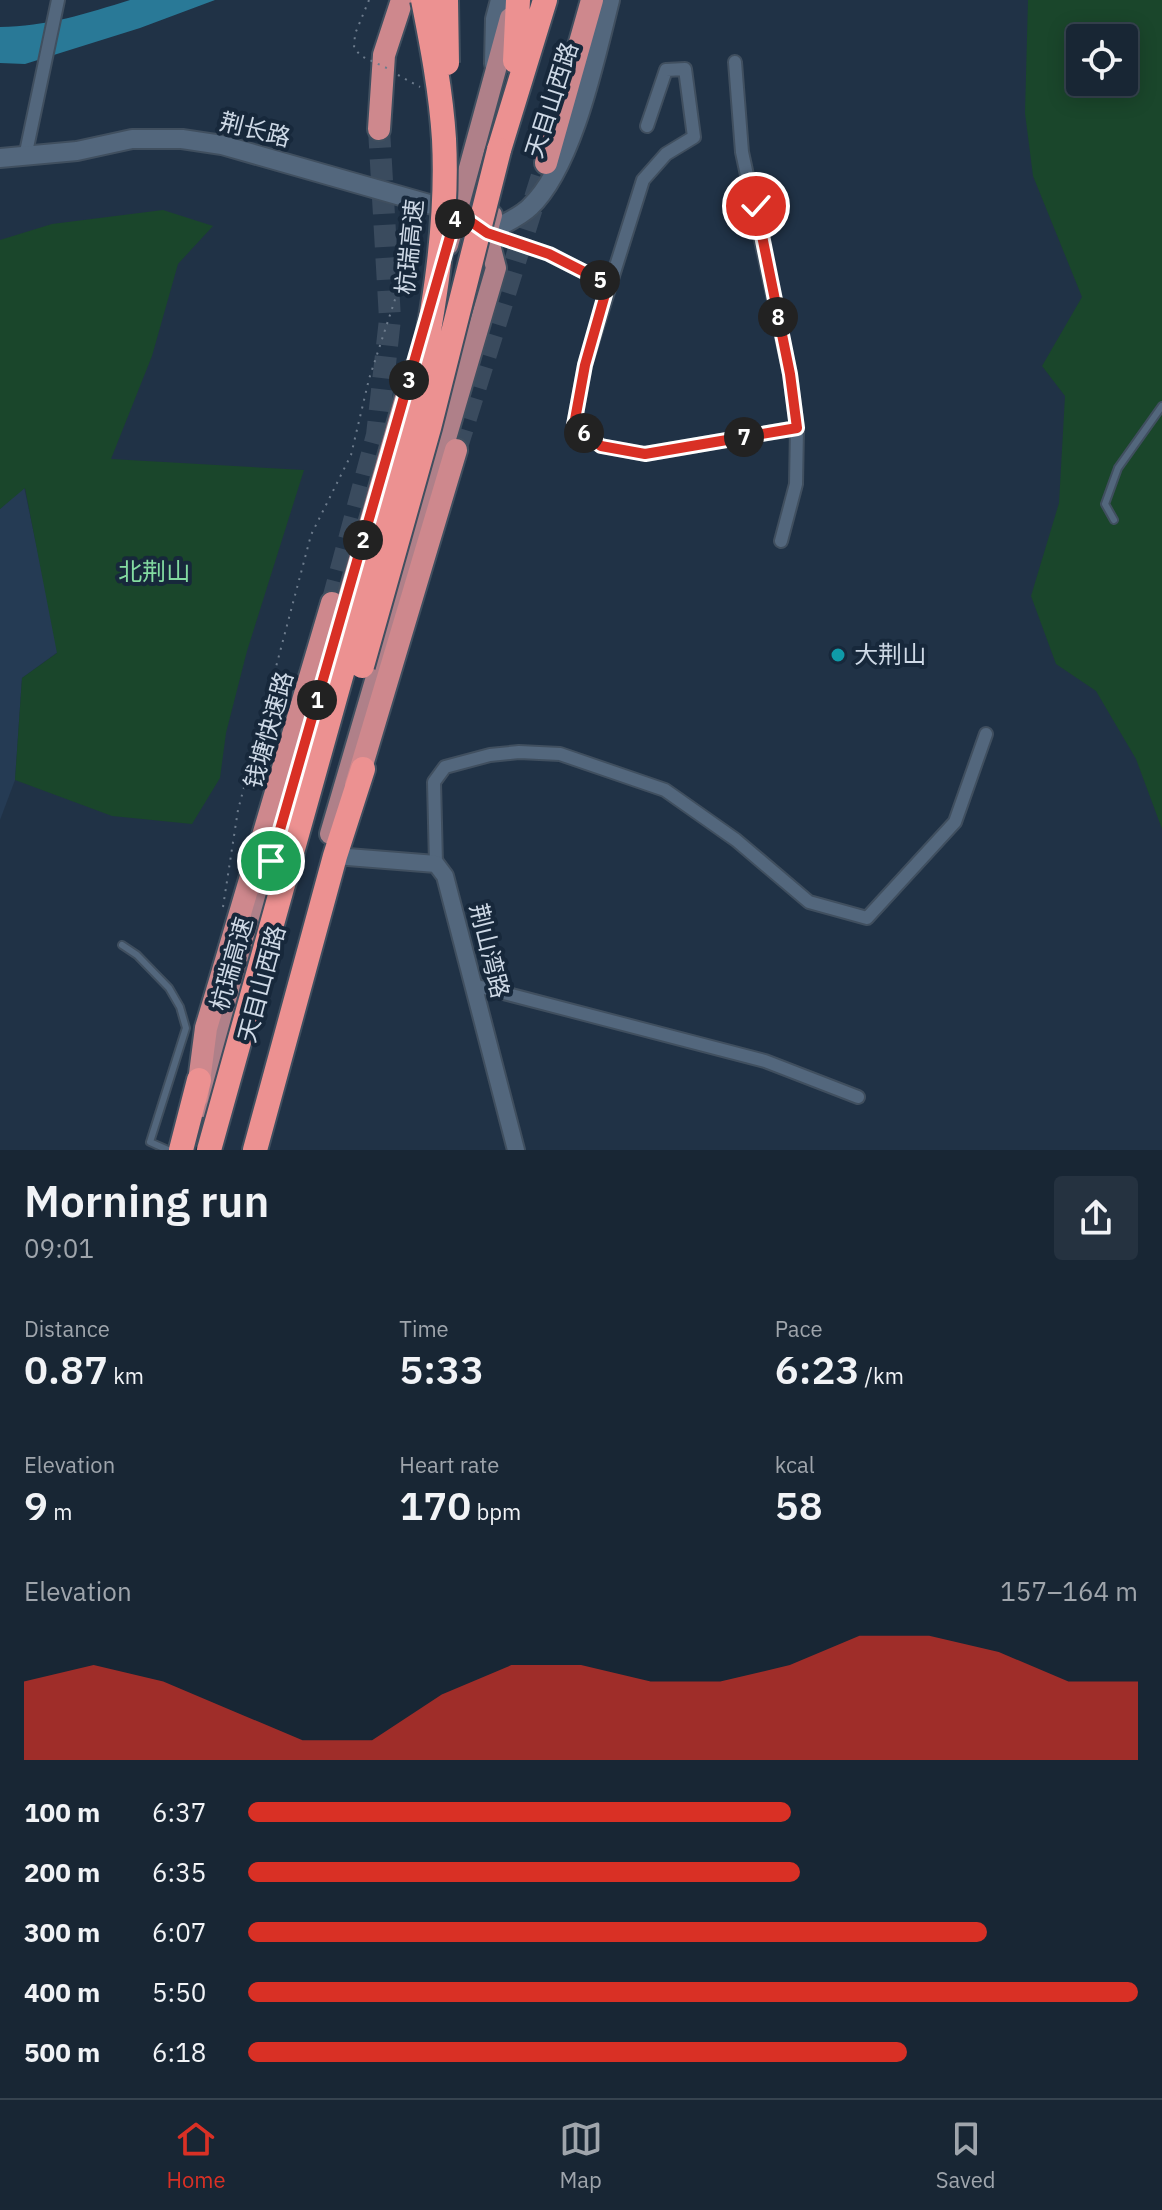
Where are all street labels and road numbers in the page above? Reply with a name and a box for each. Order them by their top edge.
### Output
street label: 天目山西路 [517,38,585,162]
street label: 荆长路 [216,105,294,153]
street label: 杭瑞高速 [388,197,430,296]
street label: 钱塘快速路 [236,668,300,792]
street label: 荆山湾路 [463,900,517,1001]
street label: 杭瑞高速 [202,913,260,1014]
street label: 天目山西路 [230,922,292,1046]

